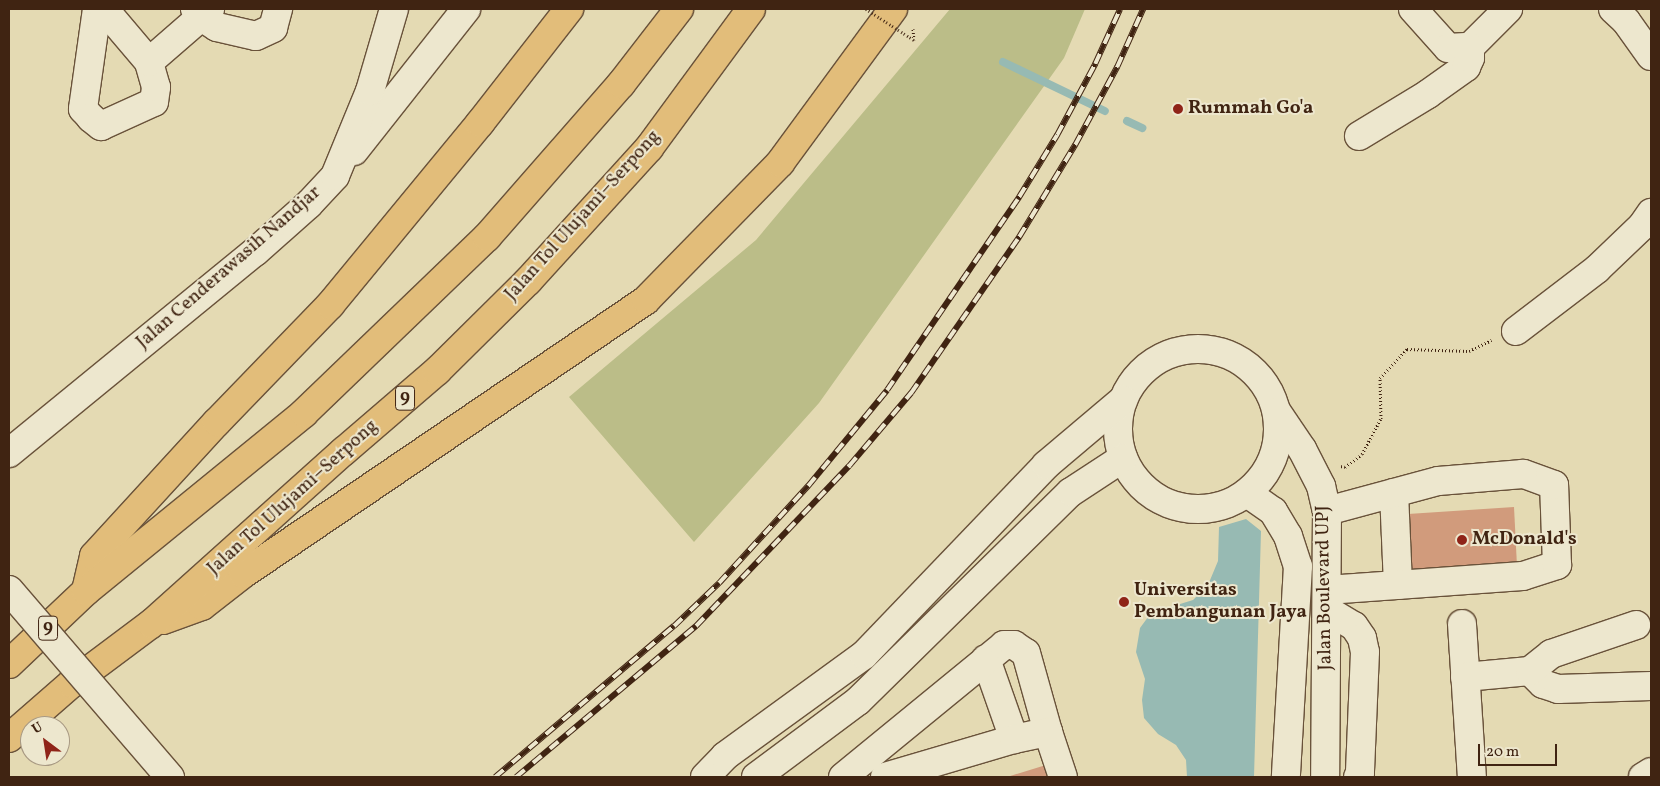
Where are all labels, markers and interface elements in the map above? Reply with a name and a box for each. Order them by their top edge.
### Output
place label: Rummah Go'a [1188,98,1313,120]
marker: Rummah Go'a [1172,103,1184,115]
street label: Jalan Tol Ulujami–Serpong [500,126,666,306]
street label: Jalan Cenderawasih Nandjar [132,182,326,354]
road number: 9 [395,382,415,413]
street label: Jalan Tol Ulujami–Serpong [203,415,383,581]
street label: Jalan Boulevard UPJ [1312,505,1338,671]
place label: McDonald's [1472,529,1577,551]
marker: McDonald's [1456,534,1468,546]
place label: Universitas Pembangunan Jaya [1134,580,1307,624]
marker: Universitas Pembangunan Jaya [1118,596,1130,608]
road number: 9 [38,612,58,644]
north arrow [20,716,70,766]
text: U [29,718,47,739]
scale bar [1480,734,1559,766]
text: 20 m [1486,742,1519,763]

